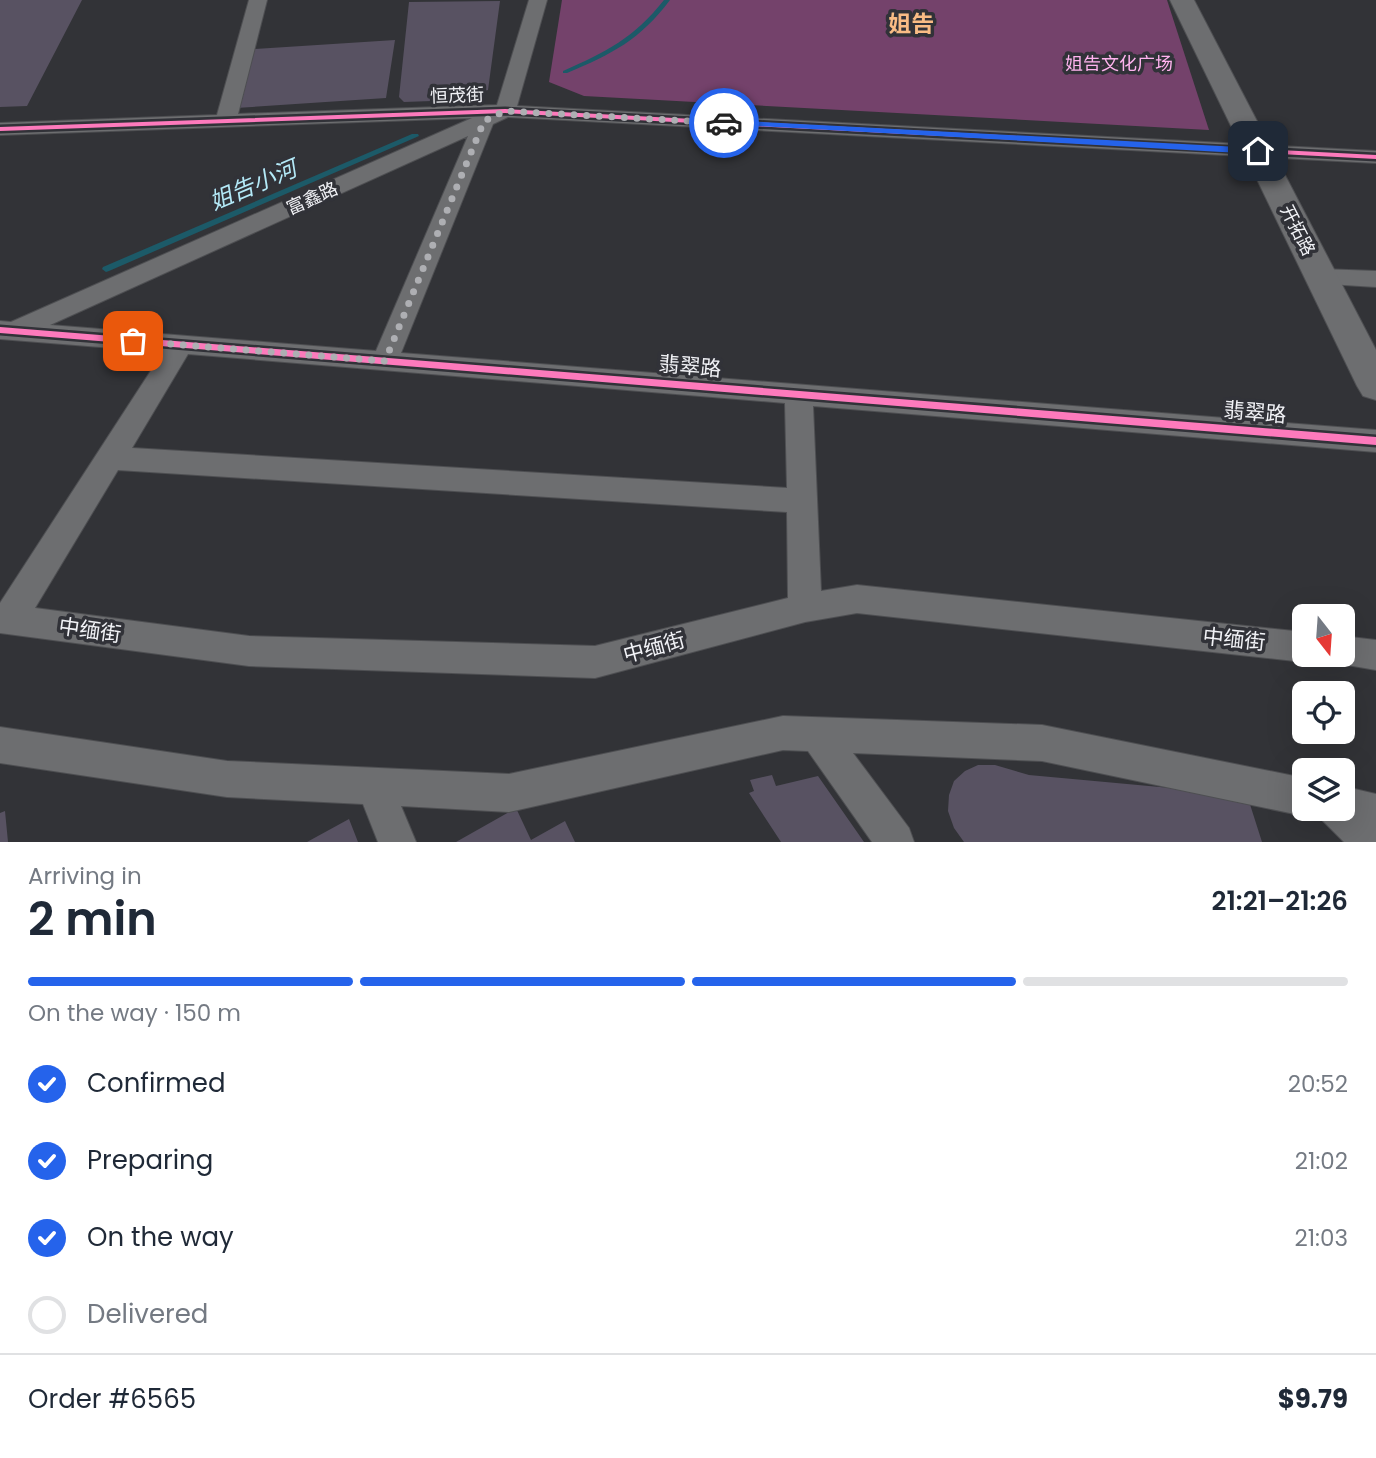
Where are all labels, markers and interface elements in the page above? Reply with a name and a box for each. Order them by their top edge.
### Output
district label: 姐告 [888,8,934,40]
park label: 姐告文化广场 [1065,51,1173,76]
street label: 恒茂街 [430,82,484,108]
courier [689,88,759,158]
icon: car [705,104,743,142]
pin [1228,121,1288,181]
icon: home [1239,132,1277,170]
water label: 姐告小河 [204,151,305,218]
street label: 富鑫路 [282,176,342,220]
street label: 开拓路 [1275,200,1321,260]
pin [103,311,163,371]
icon: bag [114,322,152,360]
street label: 翡翠路 [657,349,723,383]
street label: 翡翠路 [1222,395,1288,429]
north arrow [1292,604,1354,667]
map controls [1292,604,1355,821]
street label: 中缅街 [57,611,123,649]
street label: 中缅街 [1201,621,1267,657]
street label: 中缅街 [620,625,688,669]
button: locate [1292,681,1355,744]
button: layers [1292,758,1355,821]
text: Arriving in [28,860,142,892]
text: 21:21–21:26 [1211,883,1348,919]
text: 2 min [28,887,157,951]
text: On the way · 150 m [28,997,241,1029]
icon: check [28,1065,66,1103]
text: Confirmed [87,1065,225,1101]
text: 20:52 [1288,1068,1348,1100]
icon: check [28,1142,66,1180]
text: Preparing [87,1142,213,1178]
text: 21:02 [1295,1145,1348,1177]
icon: check [28,1219,66,1257]
text: On the way [87,1219,234,1255]
text: 21:03 [1295,1222,1348,1254]
text: Delivered [87,1296,208,1332]
text: Order #6565 [28,1381,196,1417]
text: $9.79 [1278,1381,1348,1417]

